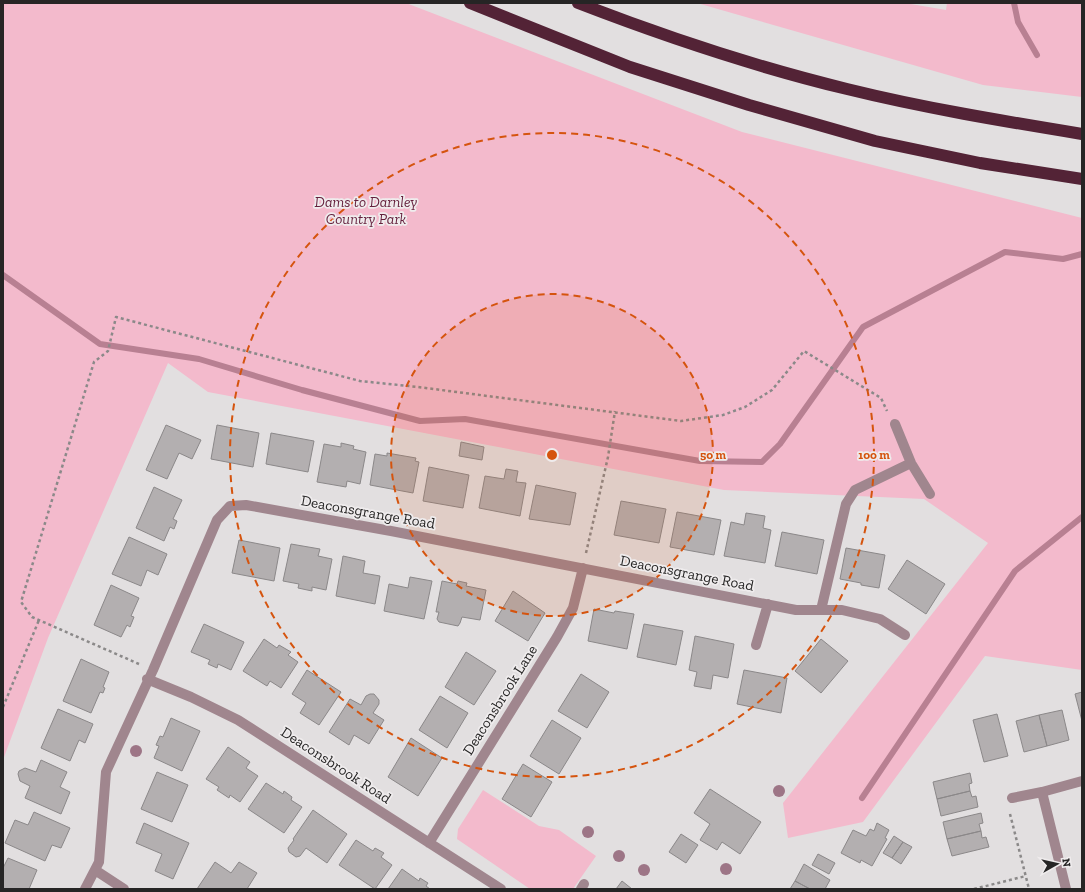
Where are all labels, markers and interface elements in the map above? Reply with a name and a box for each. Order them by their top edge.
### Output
park label: Dams to Darnley Country Park [315,193,417,228]
centre of rings [545,448,559,462]
text: 50 m [700,448,726,462]
text: 100 m [858,448,890,462]
street label: Deaconsgrange Road [299,491,437,533]
street label: Deaconsgrange Road [619,551,756,595]
street label: Deaconsbrook Lane [459,642,541,758]
street label: Deaconsbrook Road [277,723,395,808]
north arrow [1037,844,1077,884]
text: N [1059,858,1074,868]

